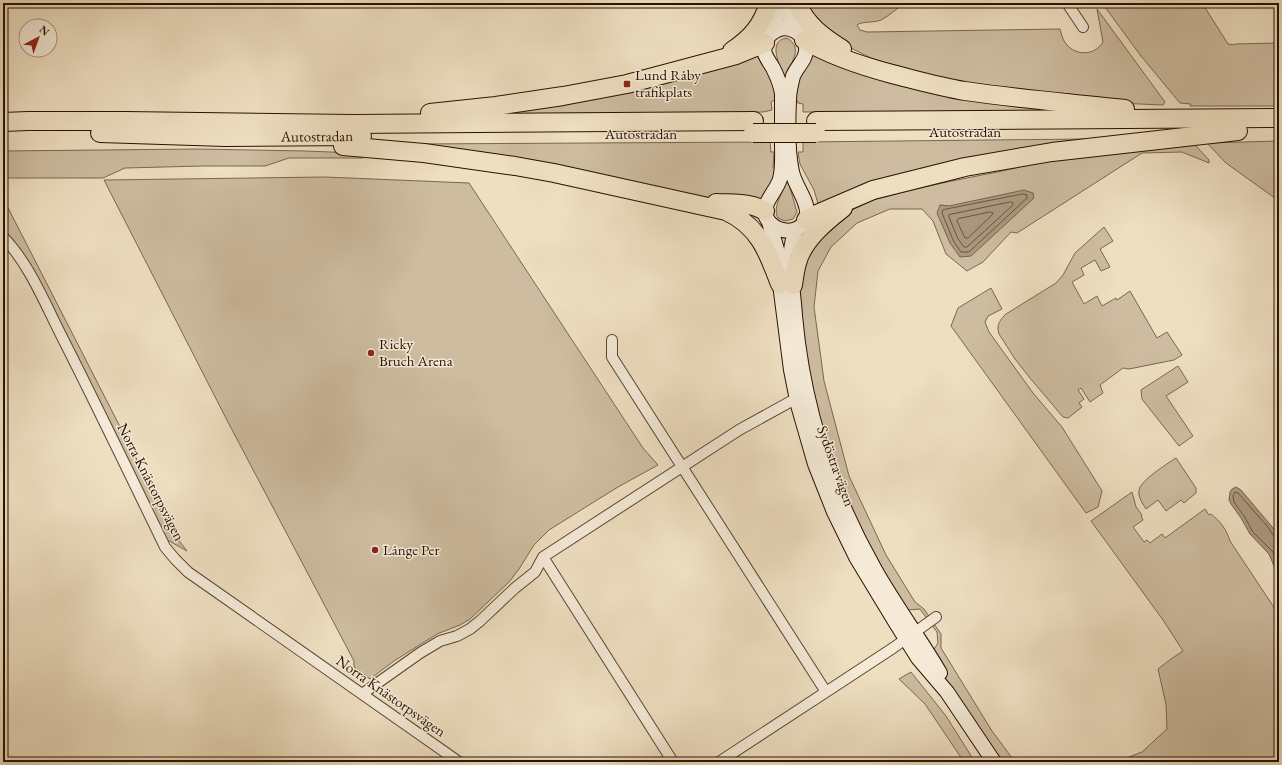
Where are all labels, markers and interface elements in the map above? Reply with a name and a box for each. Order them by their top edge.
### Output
north arrow [18,18,58,58]
text: N [37,22,53,39]
place label: Lund Råby trafikplats [635,65,701,101]
marker: Lund Råby trafikplats [622,79,632,89]
street label: Autostradan [928,122,1001,141]
street label: Autostradan [604,124,677,143]
street label: Autostradan [280,126,353,146]
place label: Ricky Bruch Arena [379,334,453,370]
marker: Ricky Bruch Arena [366,348,376,358]
street label: Norra Knästorpsvägen [114,420,189,544]
street label: Sydöstra vägen [813,423,860,509]
place label: Långe Per [383,540,439,559]
marker: Långe Per [370,545,380,555]
street label: Norra Knästorpsvägen [333,651,450,741]

